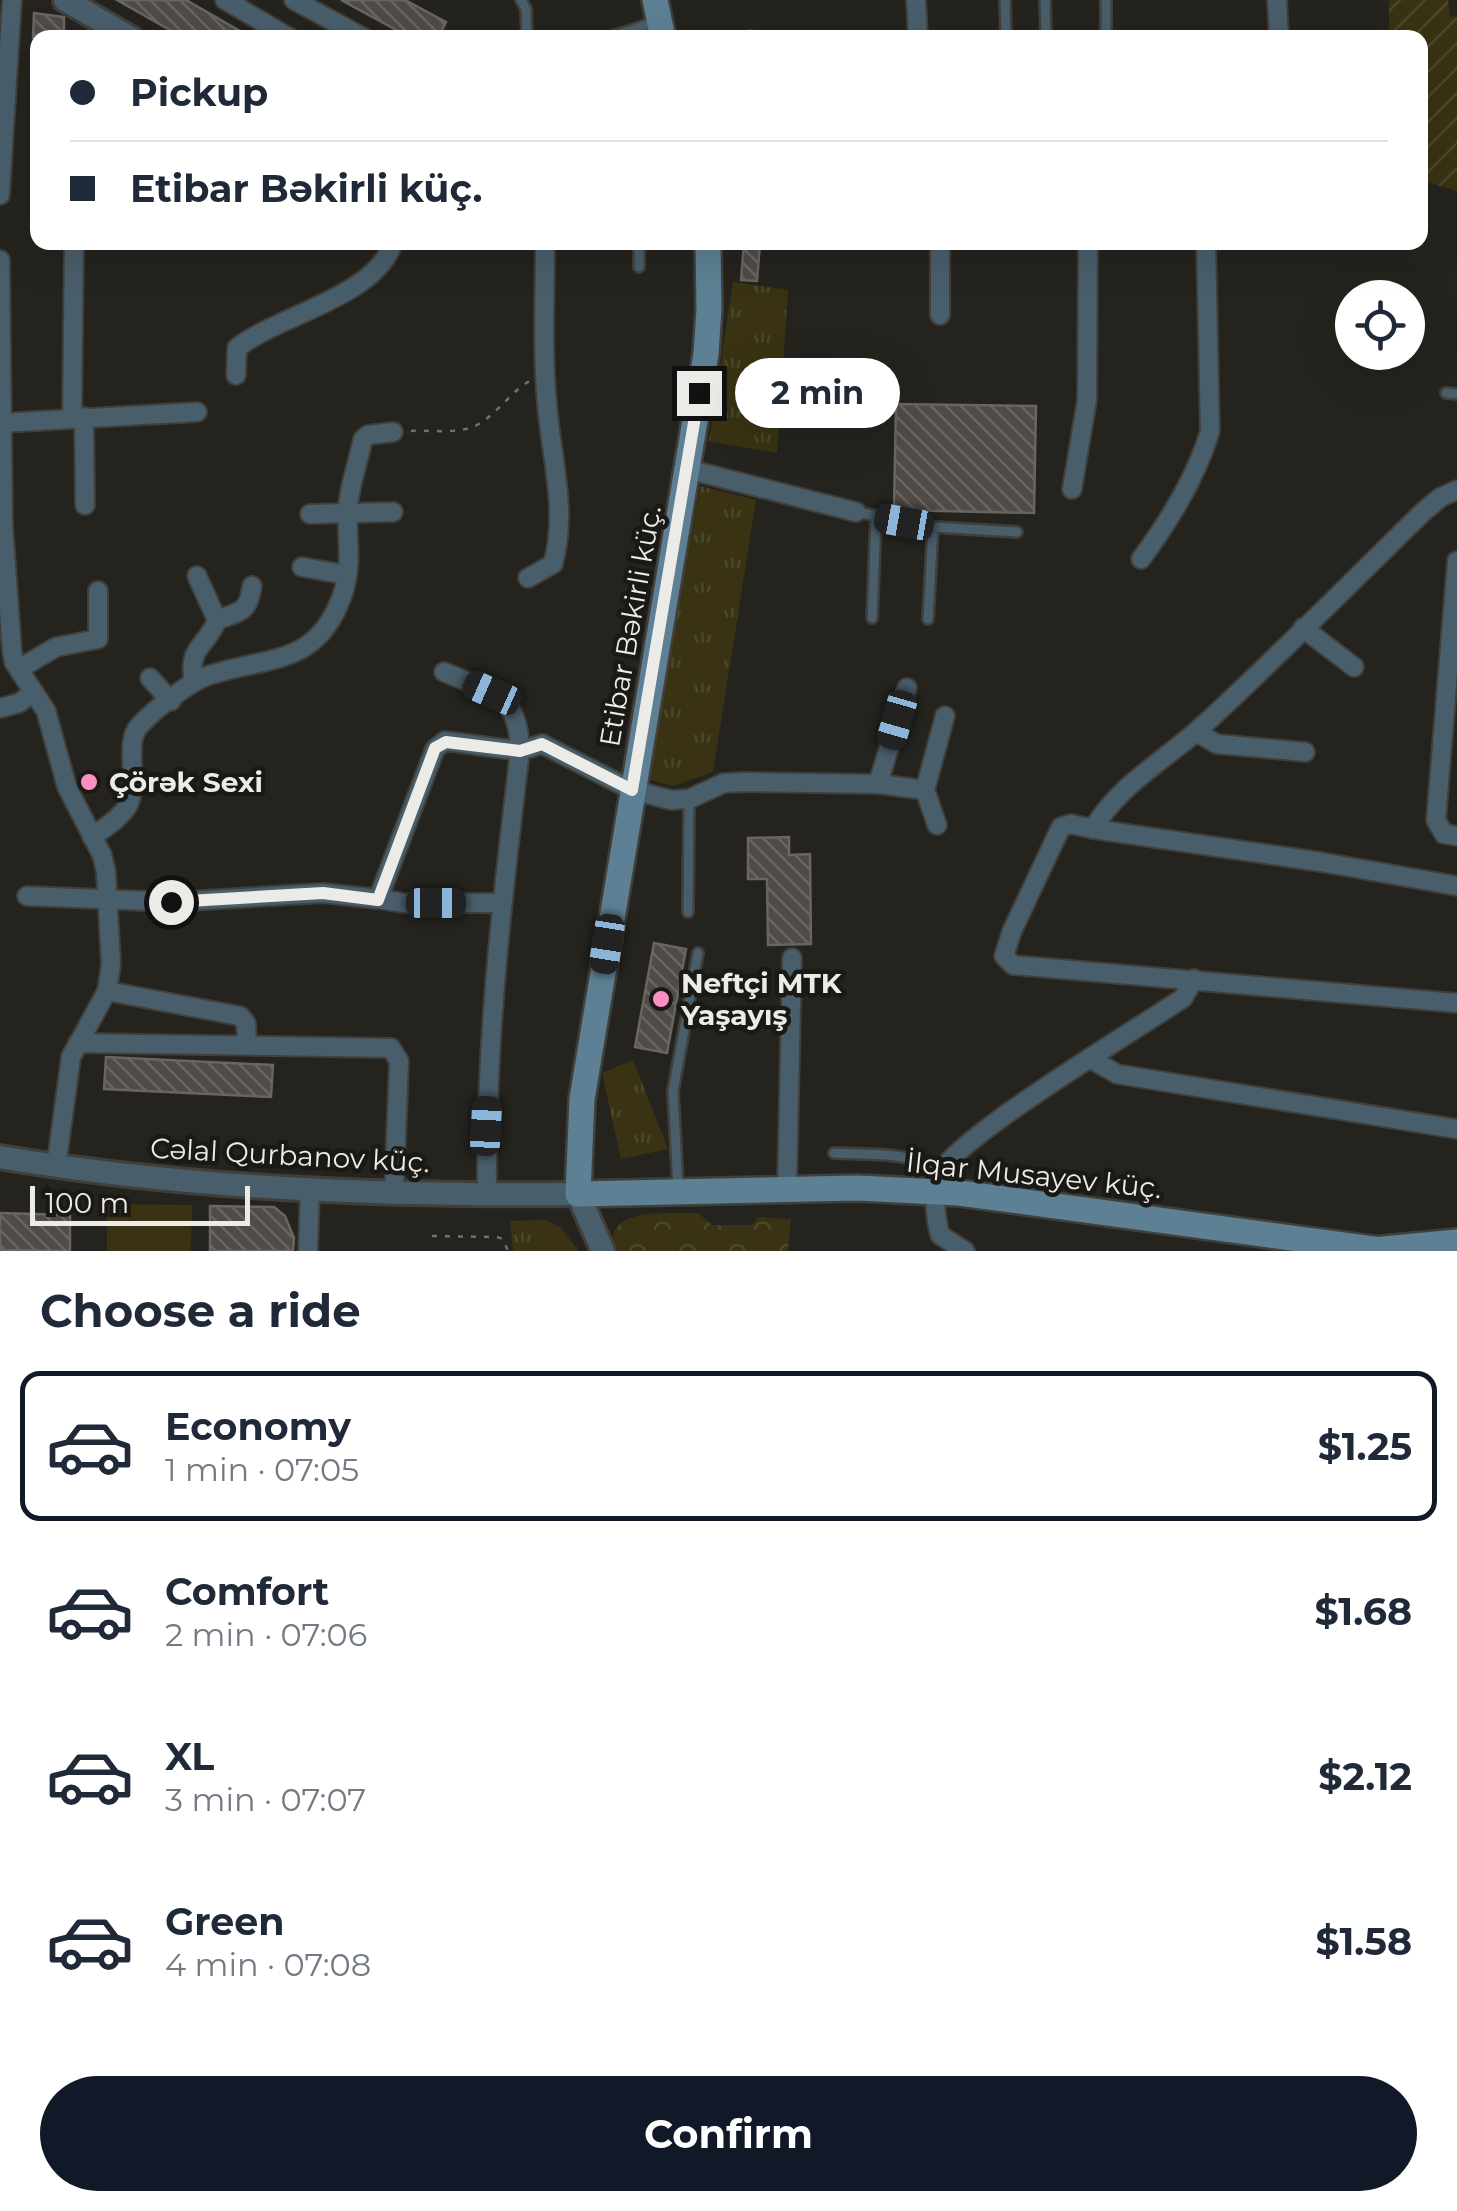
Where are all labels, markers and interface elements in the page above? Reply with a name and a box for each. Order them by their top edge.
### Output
text: Pickup [130,69,268,116]
text: Etibar Bəkirli küç. [130,165,483,212]
map controls [1335,280,1425,370]
button: locate [1335,280,1425,370]
callout: 2 min [734,358,899,428]
route end [677,371,722,416]
text: 2 min [771,373,864,412]
car [872,502,936,542]
street label: Etibar Bəkirli küç. [592,503,668,749]
car [458,667,526,719]
car [874,687,920,753]
place label: Çörək Sexi [109,765,263,799]
marker: Çörək Sexi [78,771,100,793]
route start [149,880,194,925]
car [406,888,466,918]
car [587,912,627,976]
place label: Neftçi MTK Yaşayış [680,966,843,1032]
marker: Neftçi MTK Yaşayış [650,988,672,1010]
car [469,1095,503,1157]
street label: Cəlal Qurbanov küç. [149,1131,431,1179]
street label: İlqar Musayev küç. [905,1145,1163,1205]
scale bar [30,1181,250,1226]
text: 100 m [45,1186,129,1220]
text: Choose a ride [40,1283,361,1338]
icon: car [45,1401,135,1491]
text: Economy [165,1403,351,1450]
text: $1.25 [1318,1423,1412,1470]
text: 1 min · 07:05 [165,1450,359,1489]
icon: car [45,1566,135,1656]
text: Comfort [165,1568,329,1615]
text: $1.68 [1314,1588,1412,1635]
text: 2 min · 07:06 [165,1615,367,1654]
icon: car [45,1731,135,1821]
text: XL [165,1733,214,1780]
text: $2.12 [1318,1753,1412,1800]
text: 3 min · 07:07 [165,1780,366,1819]
icon: car [45,1896,135,1986]
text: Green [165,1898,285,1945]
text: $1.58 [1316,1918,1412,1965]
text: 4 min · 07:08 [165,1945,371,1984]
button: Confirm [40,2076,1417,2191]

